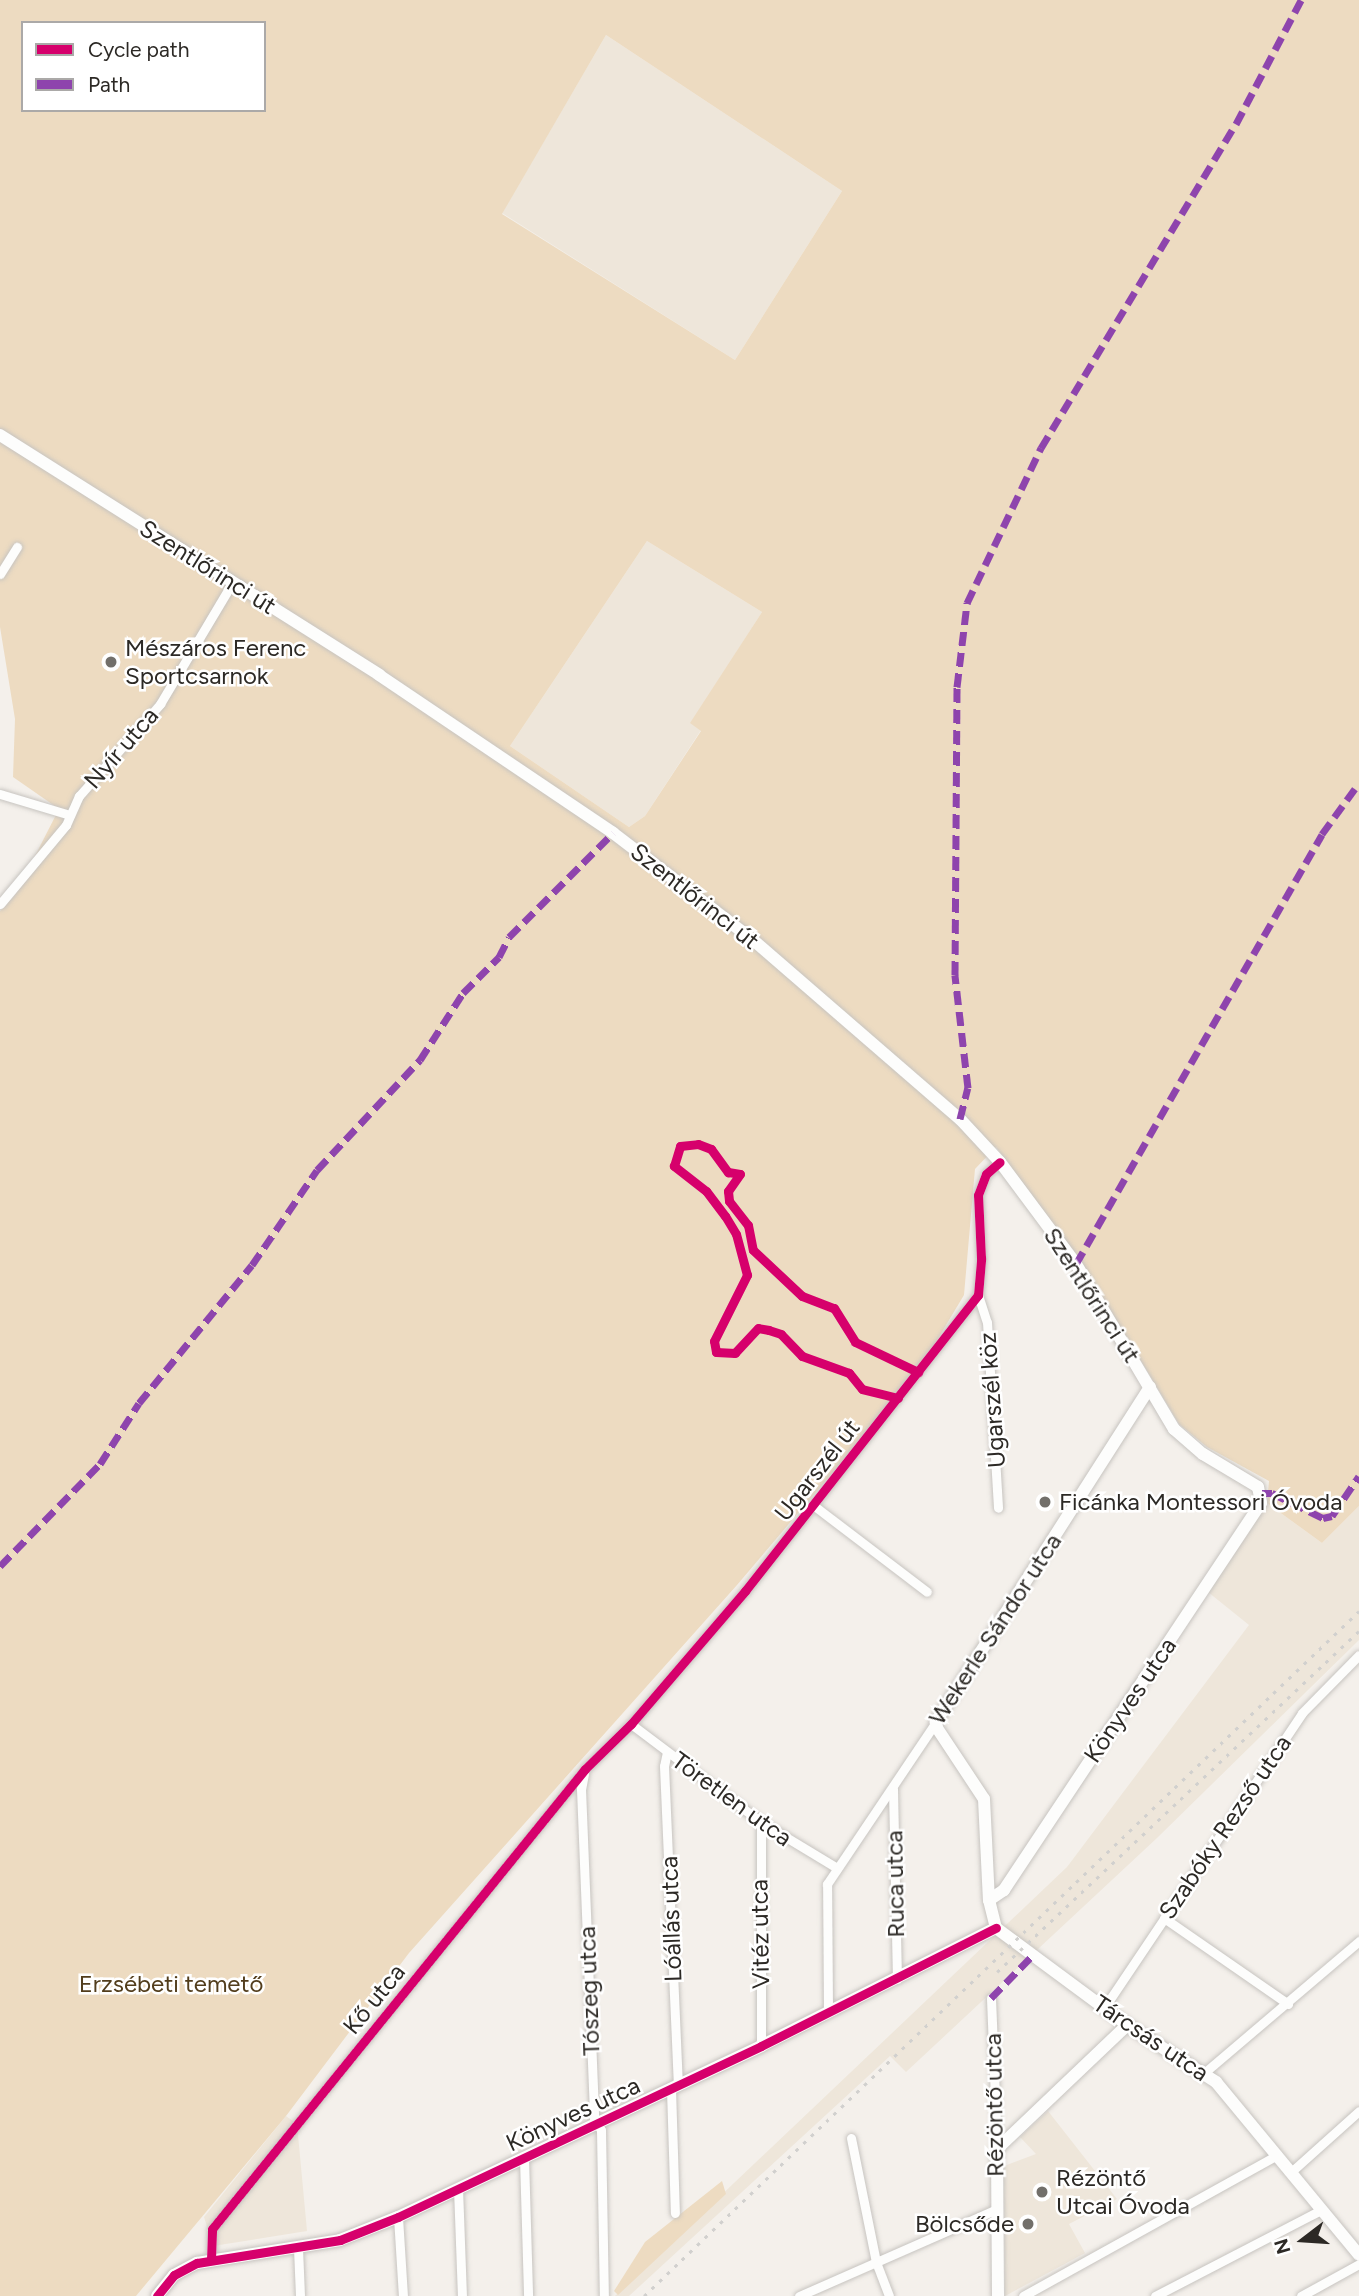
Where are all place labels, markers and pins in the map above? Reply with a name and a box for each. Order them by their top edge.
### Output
place label: Mészáros Ferenc Sportcsarnok [125,634,306,690]
marker: Mészáros Ferenc Sportcsarnok [103,654,119,670]
place label: Ficánka Montessori Óvoda [1059,1488,1342,1516]
marker: Ficánka Montessori Óvoda [1037,1494,1053,1510]
place label: Rézöntő Utcai Óvoda [1056,2164,1190,2220]
marker: Rézöntő Utcai Óvoda [1034,2184,1050,2200]
place label: Bölcsőde [915,2210,1014,2238]
marker: Bölcsőde [1020,2216,1036,2232]

